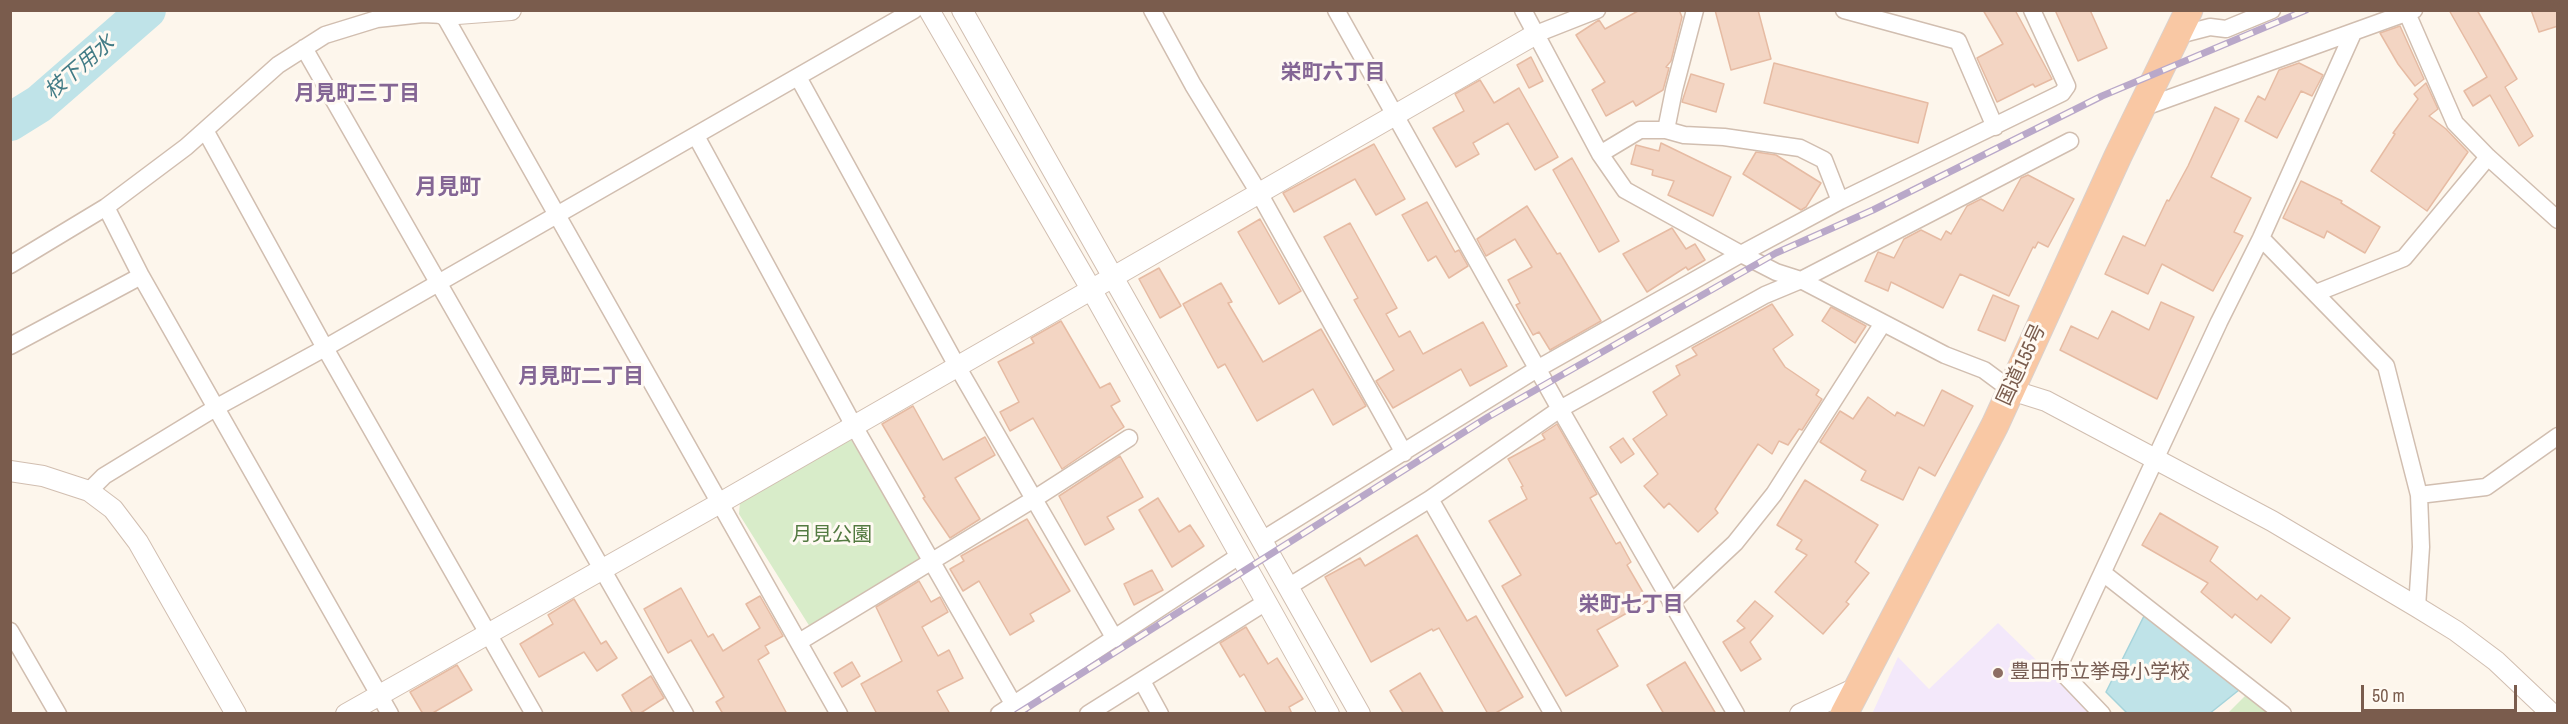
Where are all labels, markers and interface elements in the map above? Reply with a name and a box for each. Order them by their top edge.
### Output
water label: 枝下用水 [40,31,120,105]
district label: 栄町六丁目 [1281,60,1385,86]
district label: 月見町三丁目 [294,81,420,107]
district label: 月見町 [415,175,481,201]
street label: 国道155号 [1993,320,2051,410]
district label: 月見町二丁目 [518,364,644,390]
park label: 月見公園 [792,524,872,548]
district label: 栄町七丁目 [1579,592,1683,618]
place label: 豊田市立挙母小学校 [2010,661,2190,685]
marker: 豊田市立挙母小学校 [1991,666,2005,680]
scale bar [2364,673,2520,711]
text: 50 m [2372,683,2405,708]

